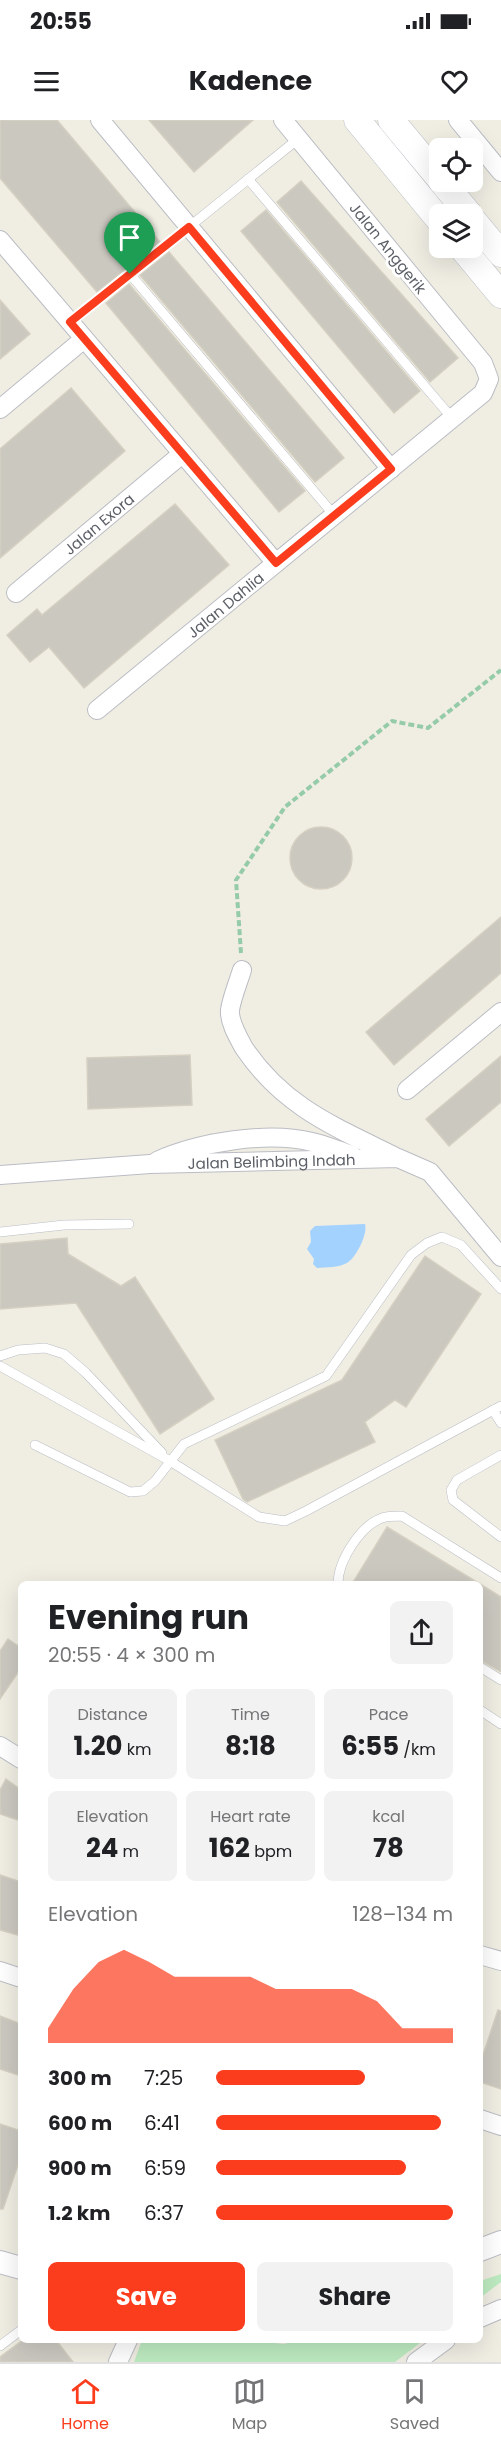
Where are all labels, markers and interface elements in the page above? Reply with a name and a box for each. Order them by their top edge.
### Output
text: 20:55 [30,6,92,37]
text: Kadence [189,62,312,99]
icon: menu [30,65,63,98]
icon: heart [438,65,471,98]
map controls [429,138,483,258]
button: locate [429,138,483,192]
street label: Jalan Anggerik [345,198,432,298]
button: layers [429,204,483,258]
pin [104,212,155,274]
icon: arrive [113,221,146,254]
street label: Jalan Exora [59,488,138,559]
street label: Jalan Dahlia [183,567,268,642]
street label: Jalan Belimbing Indah [187,1149,356,1174]
text: Evening run [48,1594,249,1641]
button: share [390,1601,453,1664]
text: 20:55 · 4 × 300 m [48,1641,215,1669]
text: Distance [77,1703,148,1726]
text: Time [231,1703,270,1726]
text: Pace [369,1703,408,1726]
text: 1.20 [74,1728,122,1764]
text: 8:18 [225,1728,276,1764]
text: 6:55 [341,1728,399,1764]
text: km [122,1738,151,1761]
text: /km [399,1738,436,1761]
text: Elevation [76,1805,149,1828]
text: Heart rate [210,1805,291,1828]
text: kcal [372,1805,405,1828]
text: 24 [86,1830,118,1866]
text: 162 [209,1830,250,1866]
text: 78 [373,1830,404,1866]
text: m [118,1840,139,1863]
text: bpm [250,1840,292,1863]
text: Elevation [48,1900,138,1928]
text: 128–134 m [352,1900,453,1928]
text: 300 m [48,2064,112,2092]
text: 7:25 [144,2064,183,2092]
text: 600 m [48,2109,112,2137]
text: 6:41 [144,2109,180,2137]
text: 900 m [48,2154,112,2182]
text: 6:59 [144,2154,186,2182]
text: 1.2 km [48,2199,110,2227]
text: 6:37 [144,2199,184,2227]
button: Save [48,2262,245,2331]
button: Share [257,2262,453,2331]
tab: Home [61,2375,109,2436]
tab: Map [232,2375,267,2436]
tab: Saved [390,2375,440,2436]

